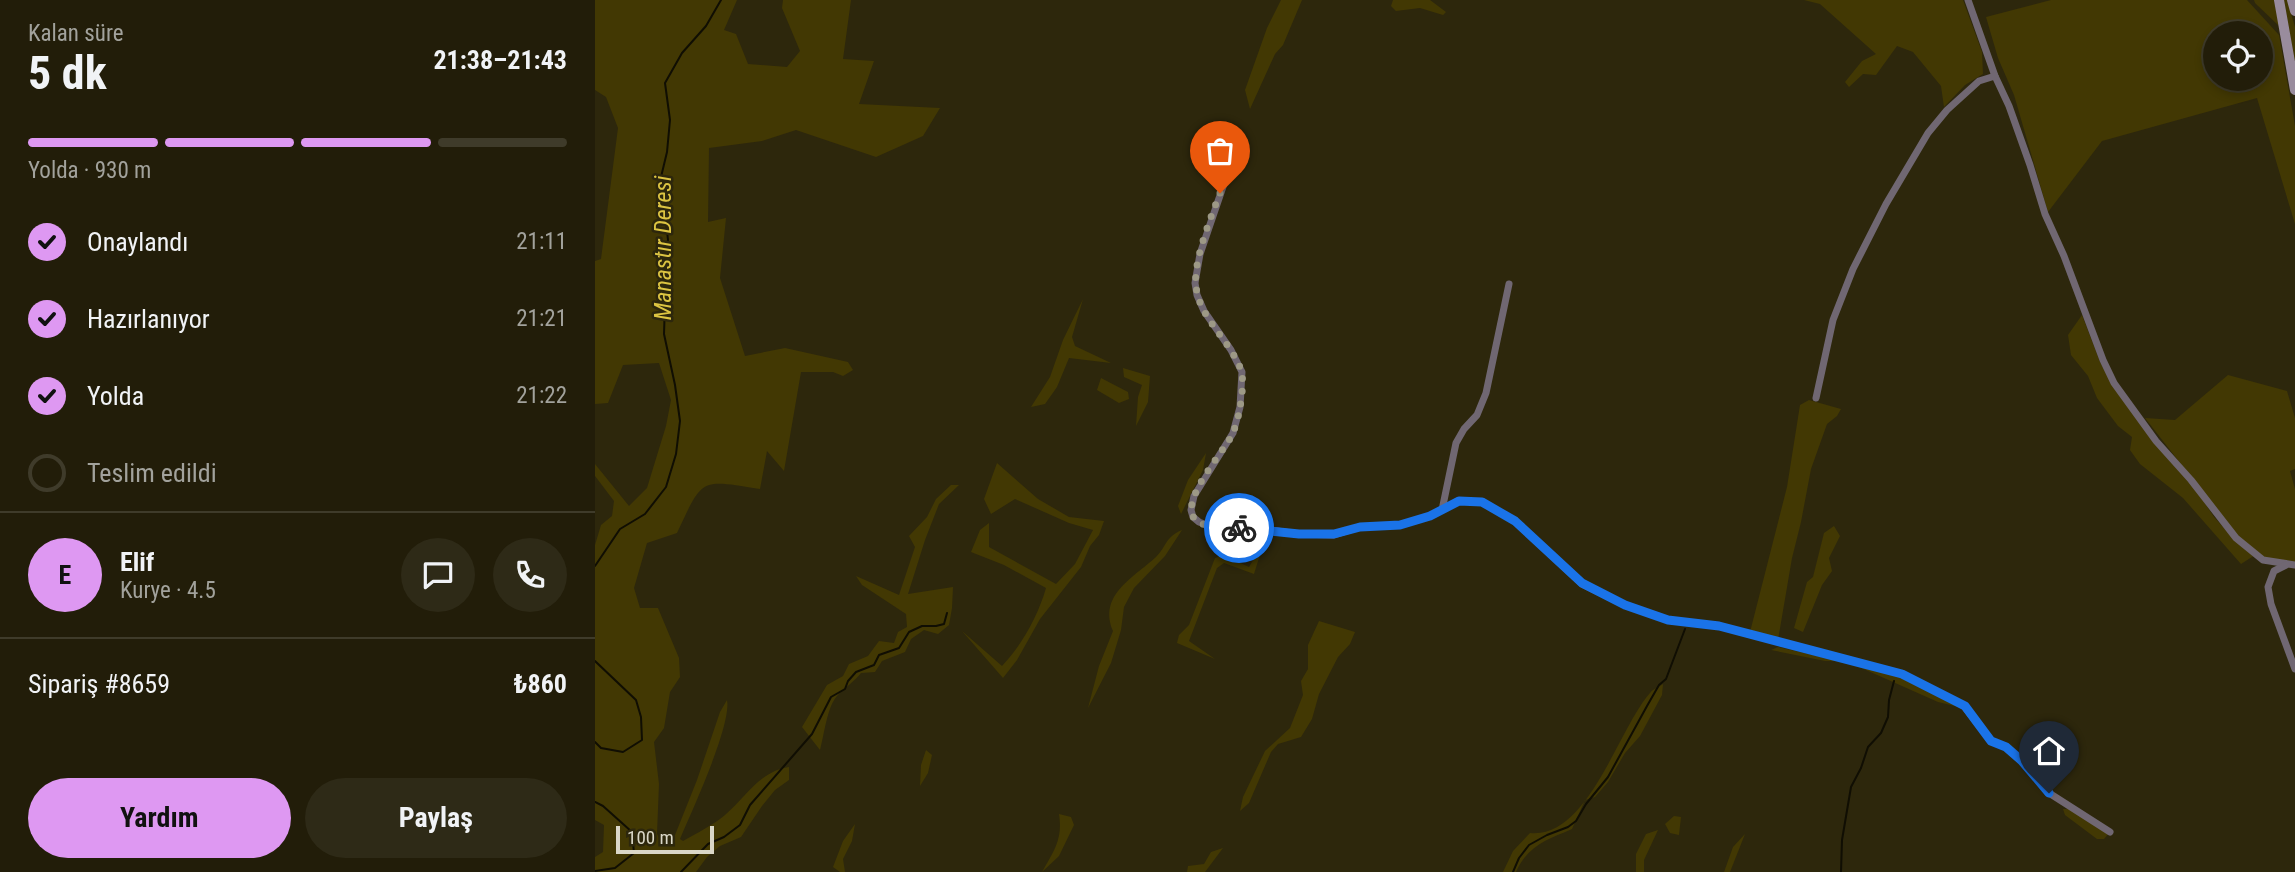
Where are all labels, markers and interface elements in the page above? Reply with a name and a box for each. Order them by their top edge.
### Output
text: Kalan süre [28,20,123,47]
map controls [2203,21,2273,91]
button: locate [2203,21,2273,91]
text: 21:38–21:43 [433,45,567,75]
text: 5 dk [28,46,107,100]
pin [1190,121,1250,193]
icon: bag [1201,132,1239,170]
text: Yolda · 930 m [28,157,151,184]
water label: Manastır Deresi [649,175,677,320]
icon: check [28,223,66,261]
text: Onaylandı [87,227,188,257]
text: 21:11 [516,228,567,255]
icon: check [28,300,66,338]
text: Hazırlanıyor [87,304,210,334]
text: 21:21 [516,305,567,332]
icon: check [28,377,66,415]
text: Yolda [87,381,144,411]
text: 21:22 [516,382,567,409]
text: Teslim edildi [87,458,217,488]
courier [1204,493,1274,563]
icon: bike [1220,509,1258,547]
button: chat [401,538,475,612]
button: phone [493,538,567,612]
text: Elif [120,547,154,577]
text: E [59,560,71,590]
text: Kurye · 4.5 [120,577,216,604]
text: Sipariş #8659 [28,669,170,699]
text: ₺860 [514,669,567,699]
pin [2019,721,2079,793]
icon: home [2030,732,2068,770]
button: Yardım [28,778,291,858]
button: Paylaş [305,778,567,858]
scale bar [616,823,714,855]
text: 100 m [627,826,674,849]

